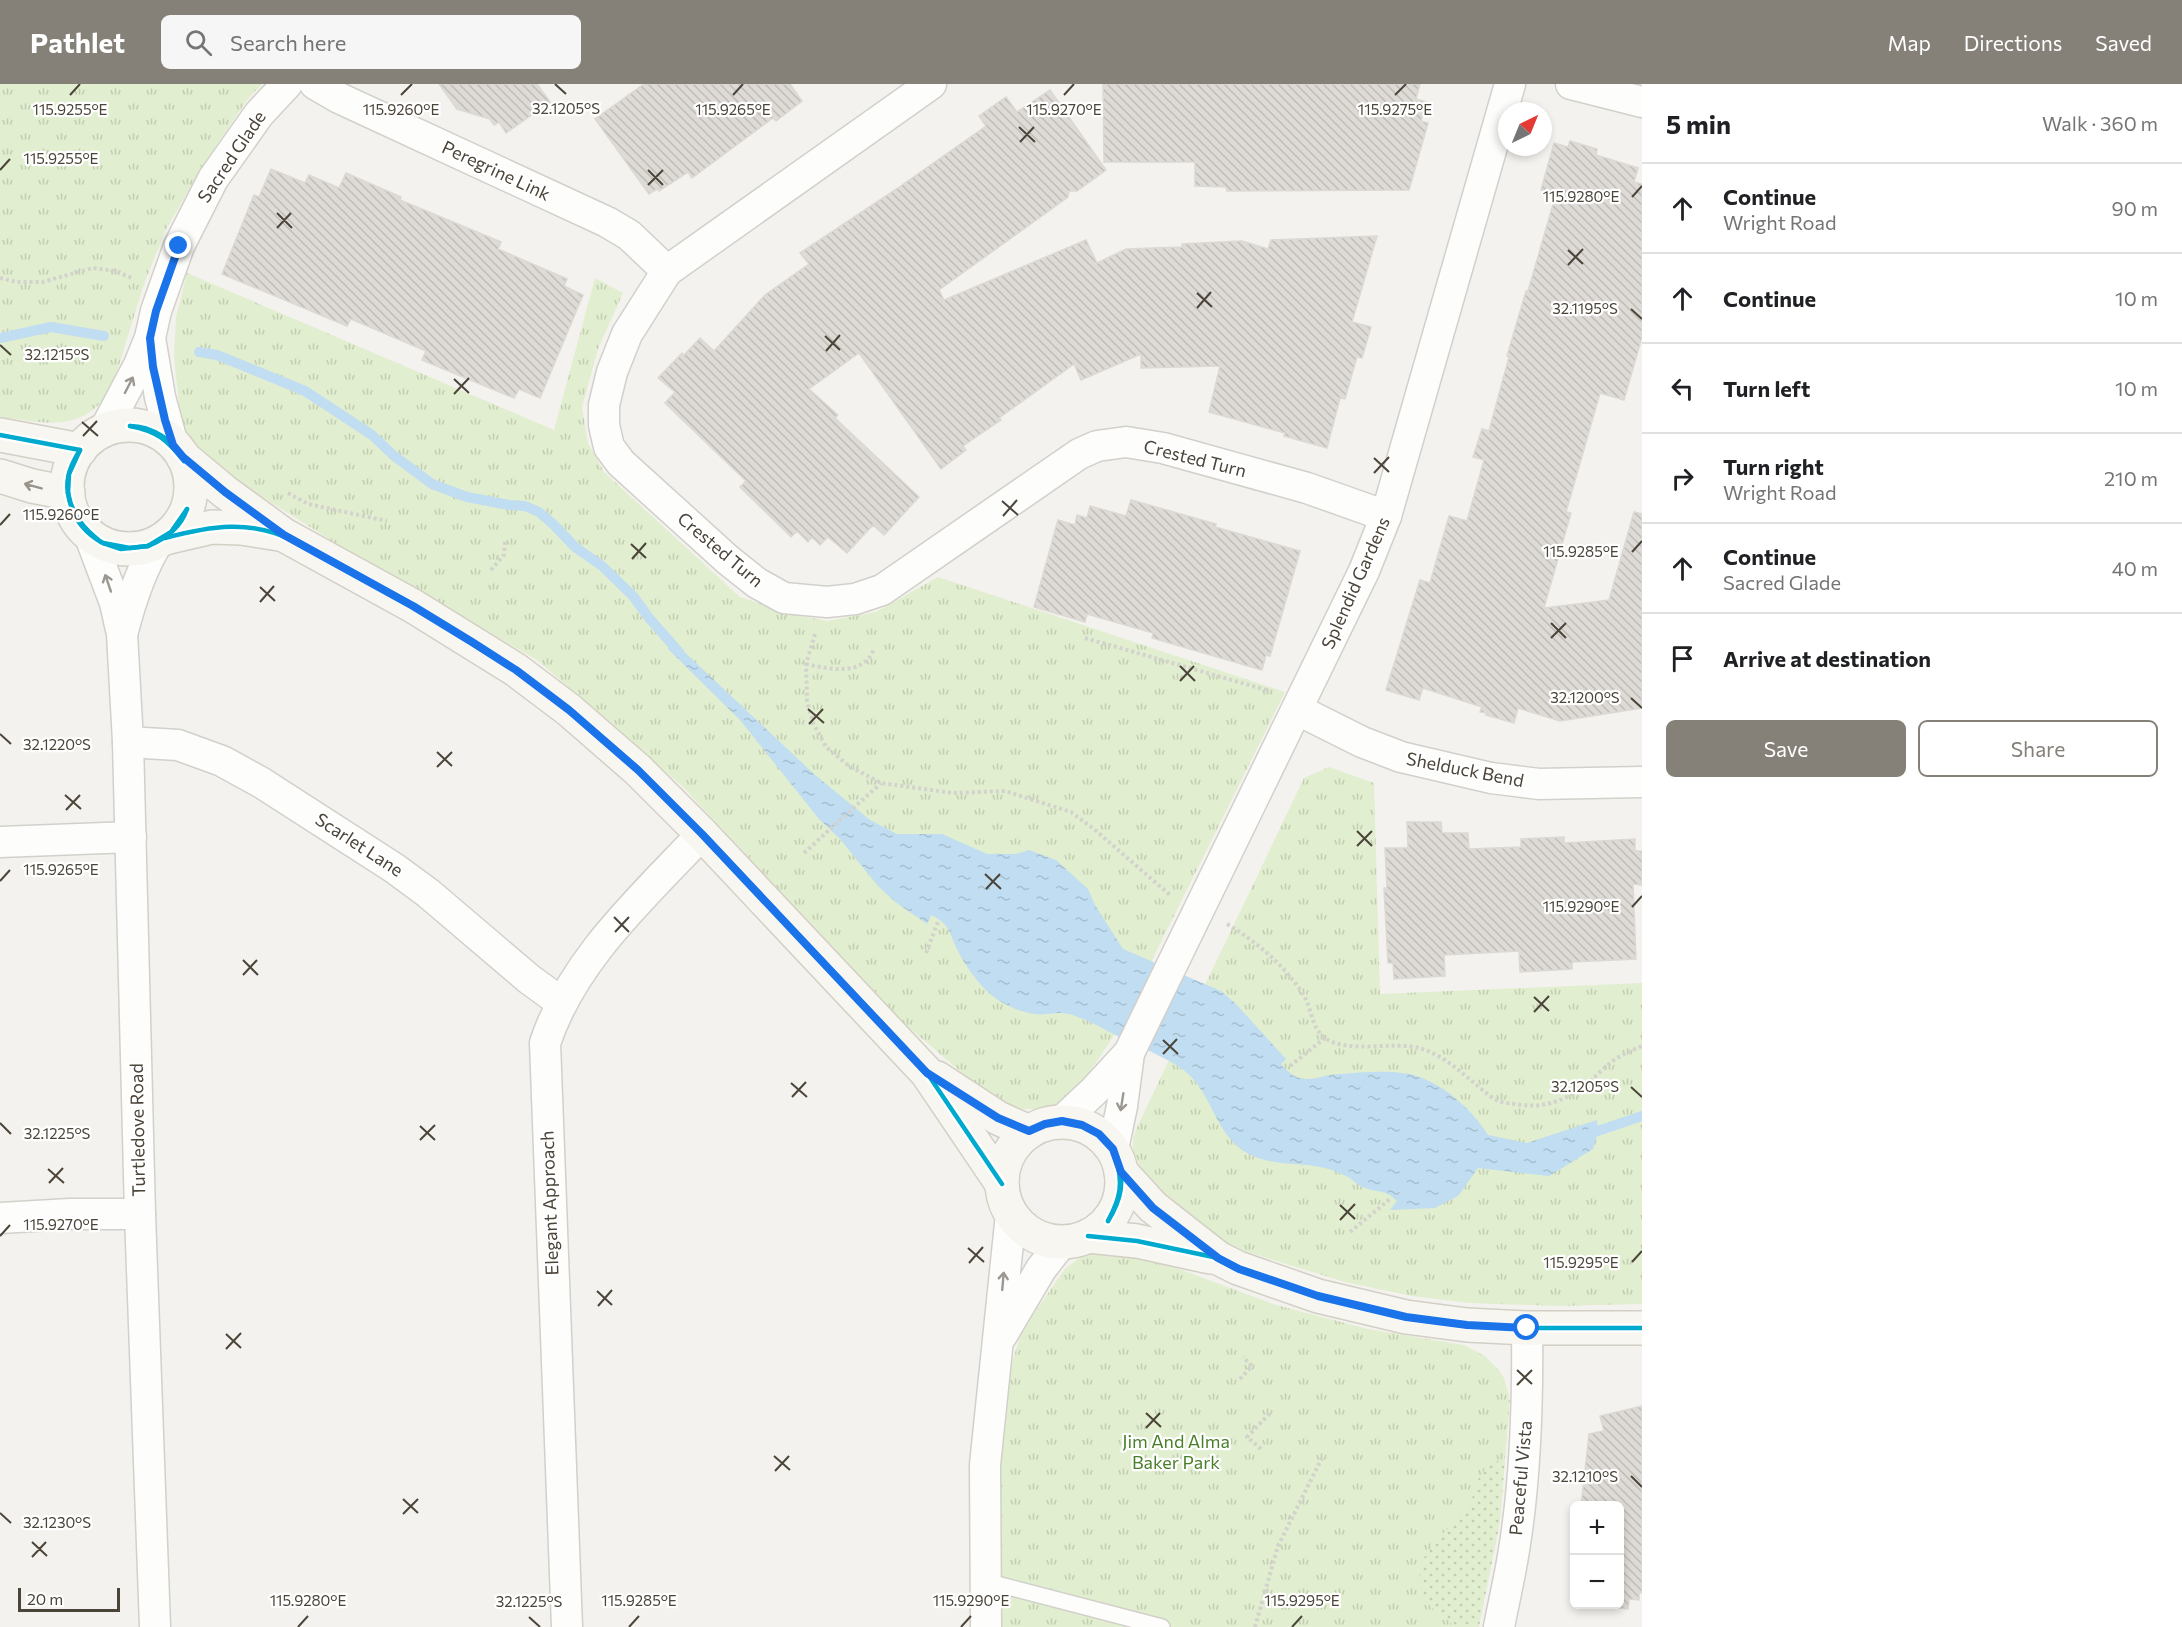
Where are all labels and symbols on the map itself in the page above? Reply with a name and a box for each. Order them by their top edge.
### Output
text: 32.1205°S [532,99,600,117]
text: 115.9255°E [32,100,108,118]
text: 115.9260°E [363,100,439,118]
text: 115.9265°E [695,100,771,118]
text: 115.9270°E [1026,100,1102,118]
text: 115.9275°E [1358,100,1432,118]
north arrow [1498,102,1552,156]
street label: Sacred Glade [192,106,270,207]
street label: Peregrine Link [439,135,554,205]
text: 115.9255°E [23,149,99,167]
text: 115.9280°E [1543,187,1619,205]
route end [165,232,191,258]
text: 32.1195°S [1552,299,1618,317]
text: 32.1215°S [25,345,90,363]
one-way arrow [123,377,135,394]
street label: Crested Turn [1142,435,1249,481]
one-way arrow [24,480,43,492]
text: 115.9260°E [23,505,99,523]
street label: Crested Turn [673,507,768,591]
street label: Splendid Gardens [1316,513,1394,652]
text: 115.9285°E [1543,542,1619,560]
one-way arrow [102,574,113,593]
text: 32.1200°S [1550,688,1620,706]
text: 32.1220°S [23,735,91,753]
street label: Shelduck Bend [1405,747,1526,791]
street label: Scarlet Lane [311,808,408,881]
text: 115.9265°E [23,860,99,878]
text: 115.9290°E [1543,897,1619,915]
street label: Turtledove Road [125,1063,149,1197]
text: 32.1205°S [1551,1077,1619,1095]
one-way arrow [1117,1091,1128,1111]
text: 32.1225°S [24,1124,91,1142]
street label: Elegant Approach [535,1130,563,1276]
text: 115.9270°E [23,1215,99,1233]
text: 115.9295°E [1543,1253,1619,1271]
one-way arrow [998,1272,1009,1292]
route start [1513,1314,1539,1340]
street label: Peaceful Vista [1504,1420,1536,1536]
park label: Jim And Alma Baker Park [1122,1430,1230,1473]
text: 32.1210°S [1552,1467,1618,1485]
text: 32.1230°S [23,1513,91,1531]
scale bar [18,1585,120,1612]
text: 115.9280°E [270,1591,346,1609]
text: 115.9285°E [601,1591,677,1609]
text: 115.9290°E [933,1591,1009,1609]
text: 115.9295°E [1264,1591,1340,1609]
text: 32.1225°S [496,1592,563,1610]

